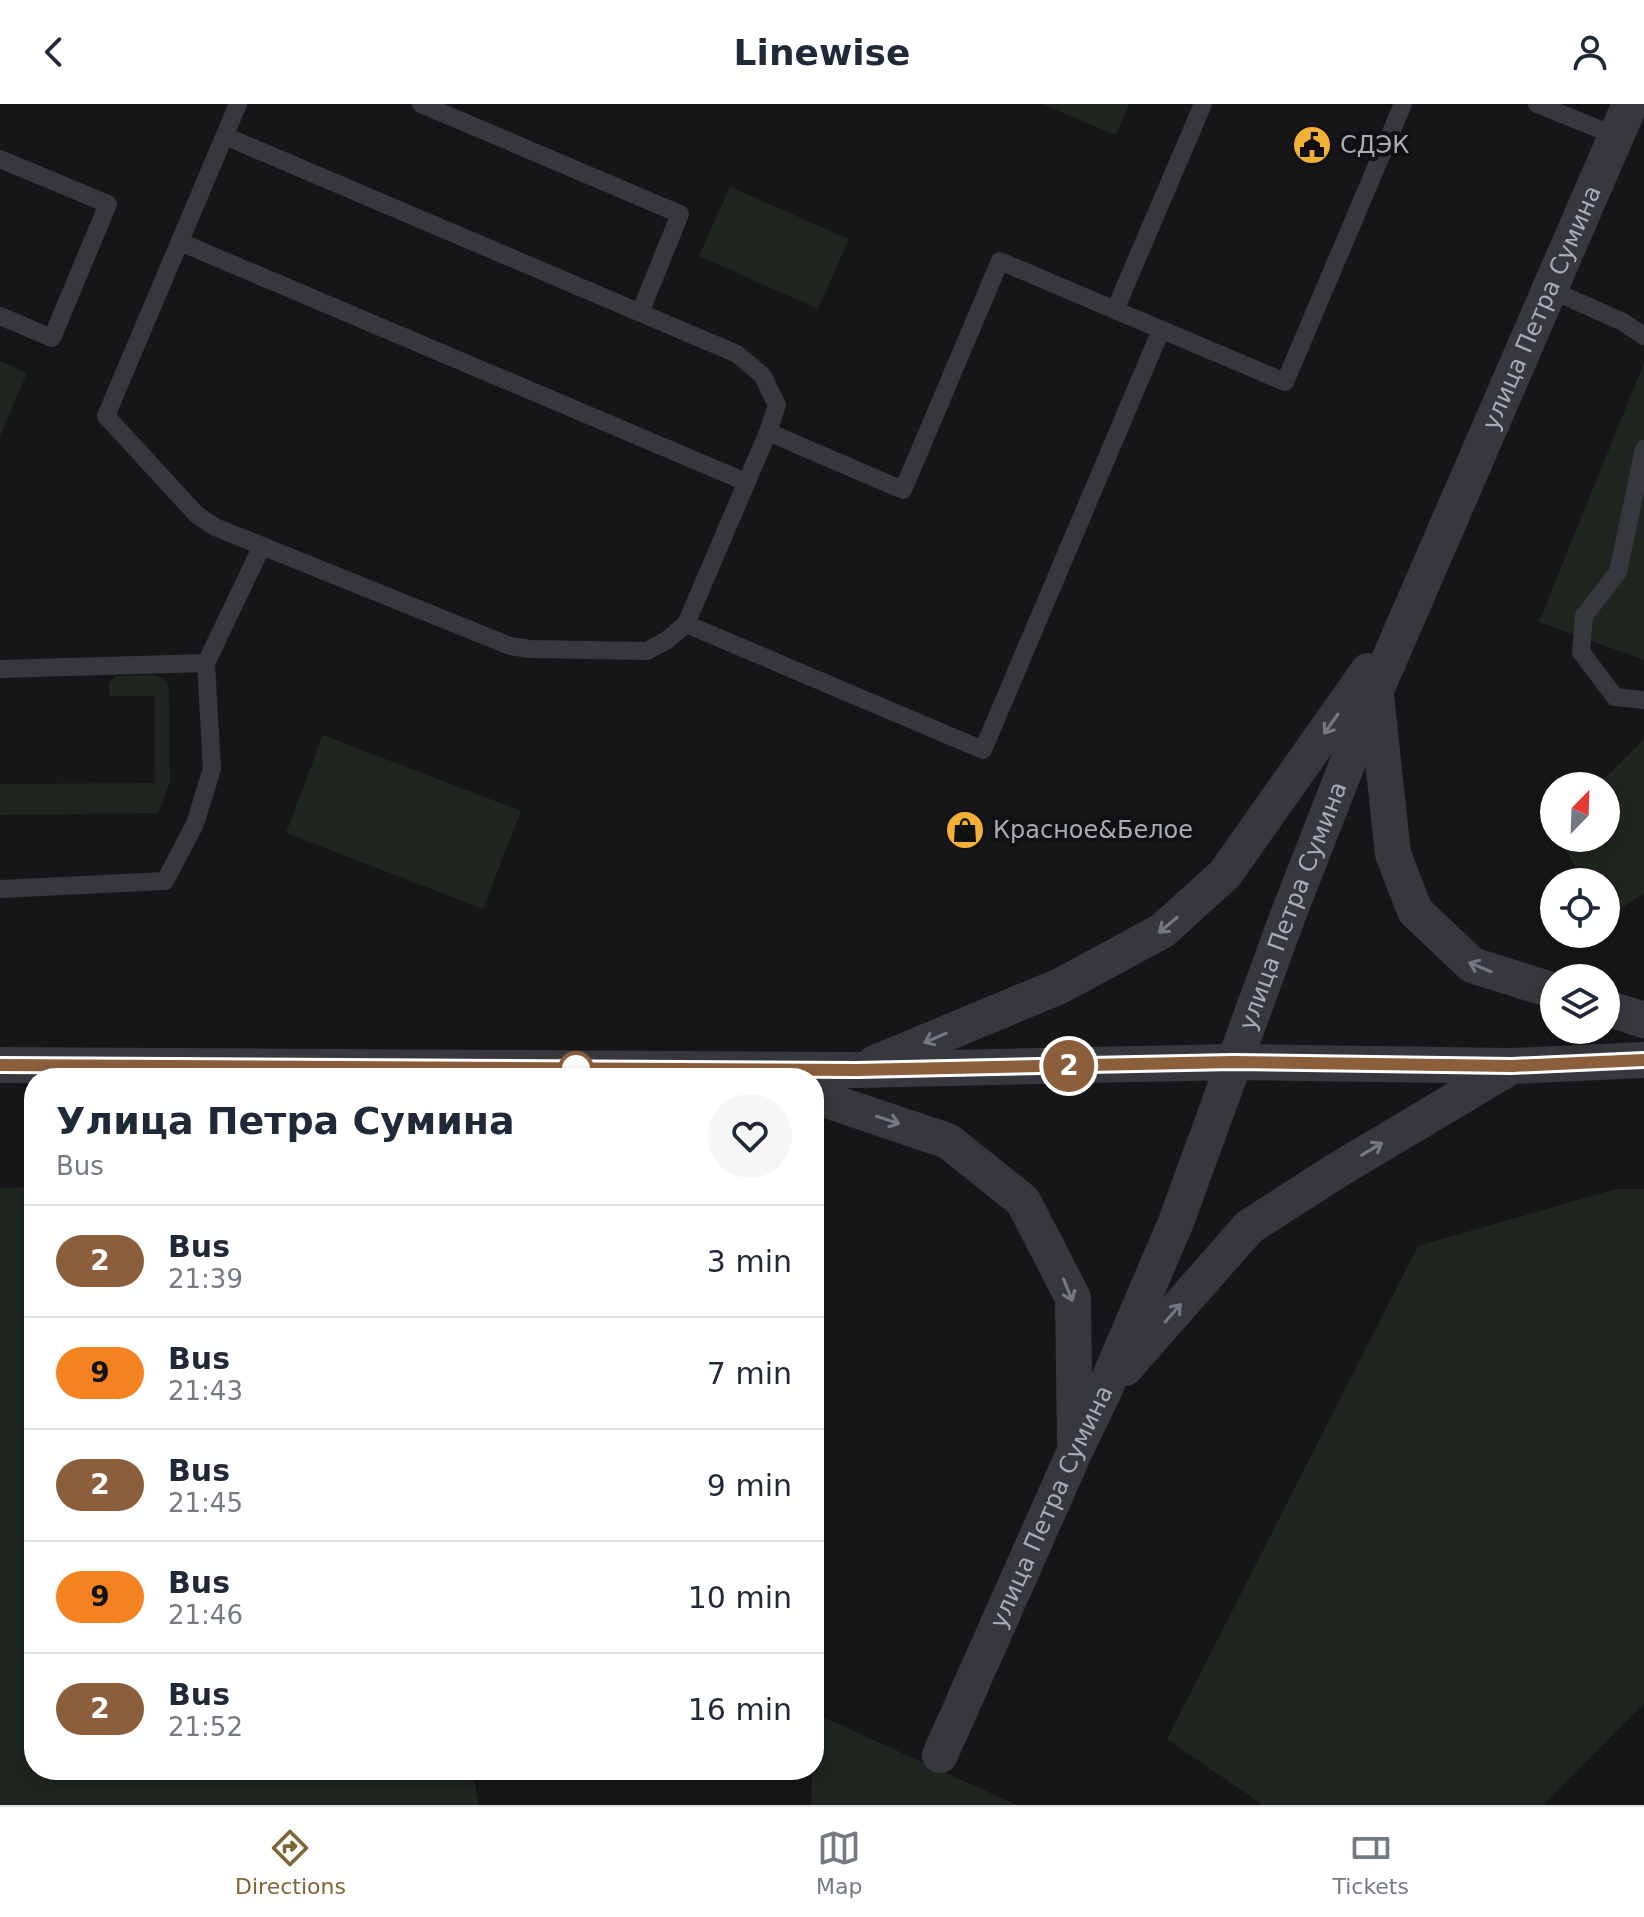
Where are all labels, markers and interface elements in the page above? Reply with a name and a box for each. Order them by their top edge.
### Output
icon: back [32,30,76,74]
icon: person [1568,30,1612,74]
text: Linewise [734,32,910,73]
public building icon: СДЭК [1291,124,1333,166]
place label: СДЭК [1340,131,1409,159]
street label: улица Петра Сумина [1476,181,1607,434]
one-way arrow [1323,713,1340,734]
north arrow [1540,772,1620,852]
map controls [1540,772,1620,1044]
street label: улица Петра Сумина [1233,778,1353,1034]
shop icon: Красное&Белое [944,809,986,851]
place label: Красное&Белое [993,816,1193,844]
button: locate [1540,868,1620,948]
one-way arrow [1158,916,1179,934]
one-way arrow [1469,959,1493,973]
button: layers [1540,964,1620,1044]
one-way arrow [923,1031,948,1046]
line badge: 2 [1043,1040,1095,1092]
text: 2 [1059,1049,1079,1082]
unlabelled marker [559,1052,593,1086]
button: heart [708,1094,792,1178]
text: Улица Петра Сумина [56,1099,515,1143]
one-way arrow [875,1114,900,1129]
one-way arrow [1360,1141,1383,1157]
text: Bus [56,1151,104,1181]
text: Bus [168,1229,230,1264]
text: 2 [90,1244,110,1277]
text: 3 min [707,1244,792,1279]
text: 21:39 [168,1264,243,1294]
one-way arrow [1062,1278,1076,1302]
one-way arrow [1164,1304,1182,1324]
text: Bus [168,1341,230,1376]
text: 9 [90,1356,110,1389]
text: 7 min [707,1356,792,1391]
text: 21:43 [168,1376,243,1406]
street label: улица Петра Сумина [984,1381,1118,1632]
text: Bus [168,1453,230,1488]
text: 2 [90,1468,110,1501]
text: 9 min [707,1468,792,1503]
text: 21:45 [168,1488,243,1518]
text: Bus [168,1565,230,1600]
text: 9 [90,1580,110,1613]
text: 10 min [688,1580,792,1615]
text: 21:46 [168,1600,243,1630]
text: Bus [168,1677,230,1712]
text: 2 [90,1692,110,1725]
text: 16 min [688,1692,792,1727]
text: 21:52 [168,1712,243,1742]
tab: Directions [235,1826,346,1899]
tab: Map [816,1826,862,1899]
tab: Tickets [1332,1826,1409,1899]

